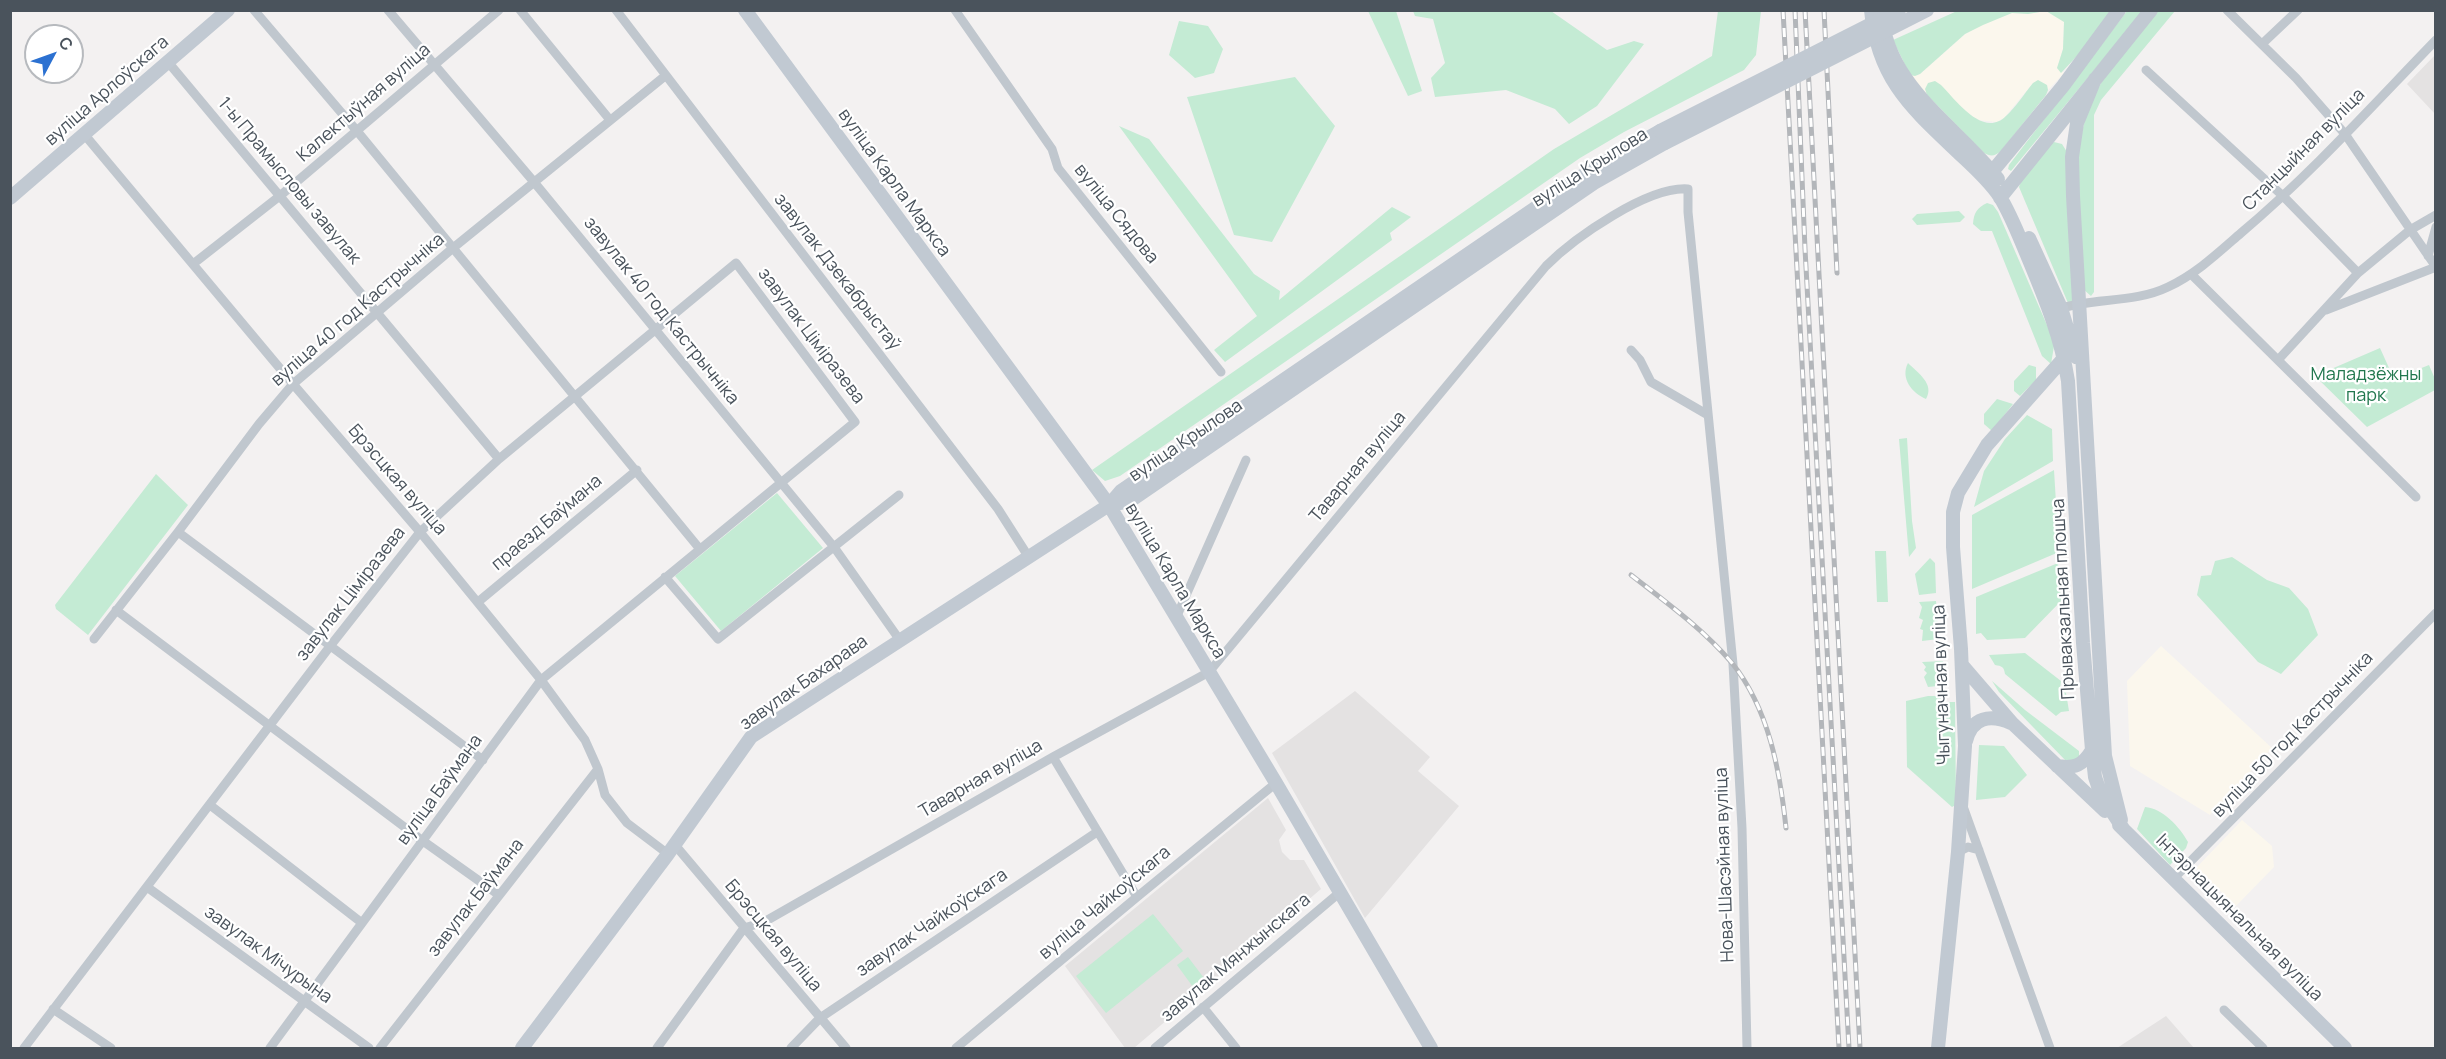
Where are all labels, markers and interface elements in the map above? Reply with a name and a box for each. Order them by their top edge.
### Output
north arrow [24,24,84,84]
street label: вуліца Арлоўскага [41,31,173,151]
text: С [54,32,78,55]
street label: Калектыўная вуліца [293,39,435,167]
street label: Станцыйная вуліца [2238,84,2370,216]
street label: 1-ы Прамысловы завулак [213,93,365,269]
street label: вуліца Карла Маркса [833,105,955,261]
street label: вуліца Крылова [1528,124,1652,212]
street label: вуліца Сядова [1069,160,1163,268]
street label: завулак Дзекабрыстаў [769,189,905,355]
street label: завулак 40 год Кастрычніка [579,213,743,409]
street label: вуліца 40 год Кастрычніка [267,229,449,391]
street label: завулак Ціміразева [753,264,869,408]
park label: Маладзёжны парк [2311,364,2421,406]
street label: вуліца Крылова [1125,395,1247,487]
street label: Таварная вуліца [1305,407,1411,527]
street label: Брэсцкая вуліца [343,420,451,540]
street label: праезд Баўмана [487,471,607,575]
street label: Прывакзальная плошча [2048,498,2080,700]
street label: вуліца Карла Маркса [1120,499,1230,663]
street label: завулак Ціміразева [292,523,410,665]
street label: Чыгуначная вуліца [1928,604,1956,766]
street label: завулак Бахарава [736,631,872,735]
street label: вуліца 50 год Кастрычніка [2208,648,2378,822]
street label: вуліца Баўмана [393,731,487,849]
street label: Таварная вуліца [916,735,1046,823]
street label: Нова-Шасэйная вуліца [1711,767,1739,963]
street label: Інтэрнацыянальная вуліца [2151,830,2327,1006]
street label: завулак Баўмана [423,835,529,961]
street label: вуліца Чайкоўскага [1035,842,1175,964]
street label: завулак Чайкоўскага [852,864,1012,982]
street label: Брэсцкая вуліца [720,876,826,996]
street label: завулак Мянжынскага [1157,889,1315,1027]
street label: завулак Мічурына [200,901,336,1009]

